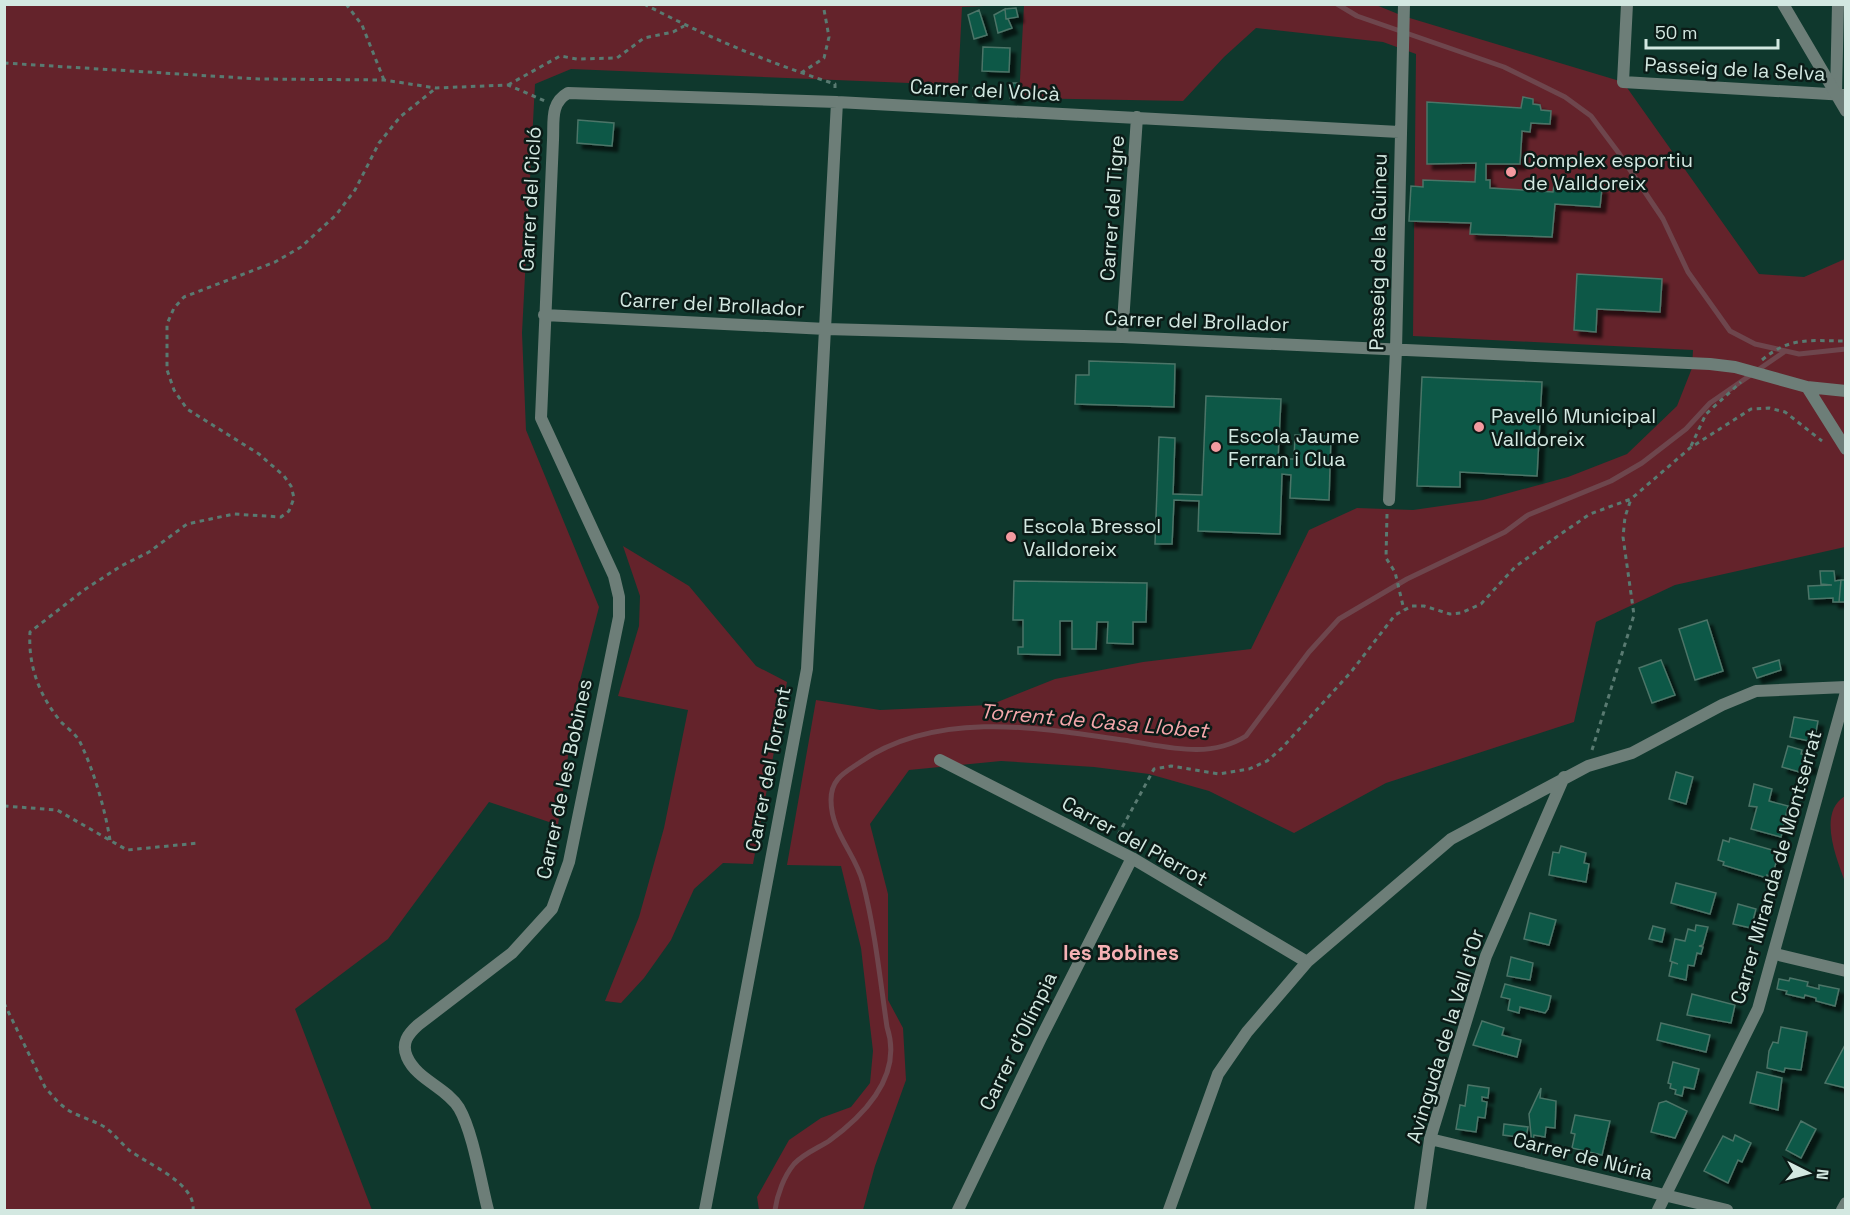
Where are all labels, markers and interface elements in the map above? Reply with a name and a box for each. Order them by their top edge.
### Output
scale bar [1646,12,1778,50]
text: 50 m [1655,21,1697,44]
street label: Passeig de la Selva [1644,51,1826,87]
street label: Carrer del Volcà [909,73,1061,107]
street label: Carrer del Cicló [513,126,547,272]
street label: Carrer del Tigre [1094,134,1130,282]
place label: Complex esportiu de Valldoreix [1523,147,1693,196]
street label: Passeig de la Guineu [1363,153,1393,351]
marker: Complex esportiu de Valldoreix [1504,165,1518,179]
street label: Carrer del Brollador [619,286,805,322]
street label: Carrer del Brollador [1104,305,1290,337]
place label: Pavelló Municipal Valldoreix [1491,403,1656,452]
marker: Pavelló Municipal Valldoreix [1472,420,1486,434]
place label: Escola Jaume Ferran i Clua [1228,423,1360,472]
marker: Escola Jaume Ferran i Clua [1209,440,1223,454]
place label: Escola Bressol Valldoreix [1023,513,1161,562]
marker: Escola Bressol Valldoreix [1004,530,1018,544]
street label: Carrer de les Bobines [530,677,598,881]
street label: Carrer del Torrent [739,684,797,854]
water label: Torrent de Casa Llobet [979,697,1212,744]
street label: Carrer Miranda de Montserrat [1724,727,1828,1007]
street label: Carrer del Pierrot [1057,790,1213,892]
street label: Avinguda de la Vall d'Or [1400,926,1490,1146]
district label: les Bobines [1063,939,1179,966]
street label: Carrer d'Olímpia [973,967,1063,1115]
street label: Carrer de Núria [1511,1126,1655,1186]
north arrow [1778,1143,1838,1203]
text: N [1811,1168,1833,1181]

